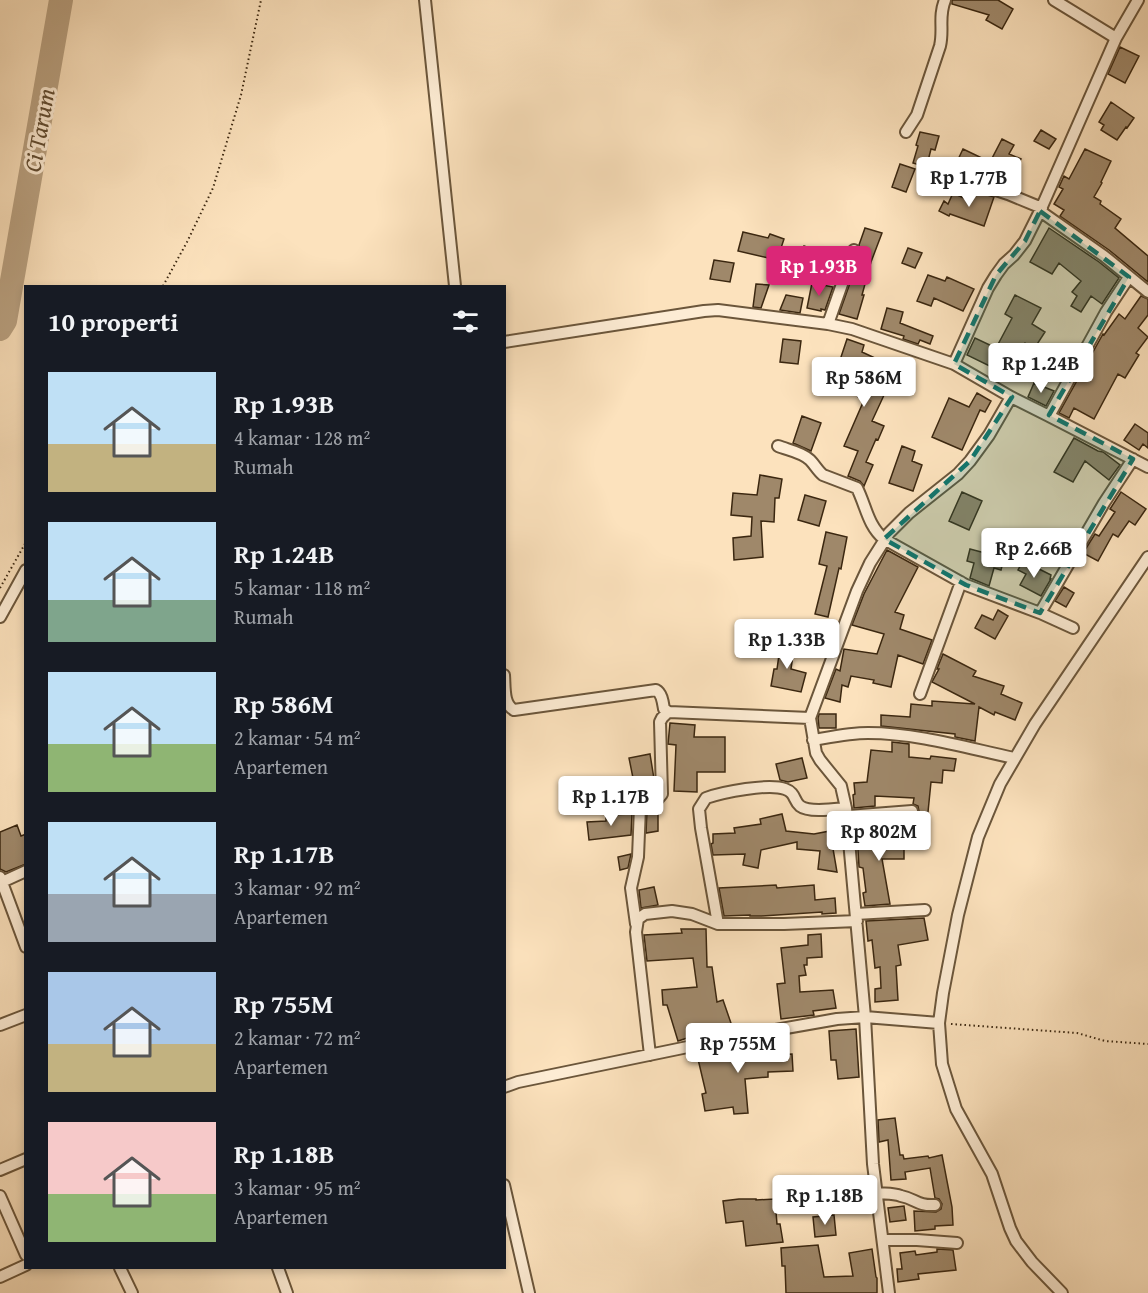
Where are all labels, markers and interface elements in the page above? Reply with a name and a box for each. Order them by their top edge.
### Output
water label: Ci Tarum [14,85,64,175]
pin: Rp 1.77B [907,157,1031,208]
text: Rp 1.77B [930,162,1008,191]
pin: Rp 1.93B [757,246,881,297]
text: Rp 1.93B [780,251,858,280]
text: 10 properti [48,302,178,341]
icon: filters [449,305,482,338]
pin: Rp 1.24B [979,343,1103,394]
text: Rp 1.24B [1002,348,1080,377]
pin: Rp 586M [809,357,919,408]
text: Rp 586M [826,362,902,391]
text: Rp 1.93B [234,384,334,423]
icon: home [96,396,168,468]
text: 4 kamar · 128 m² [234,423,370,452]
text: Rumah [234,452,293,481]
pin: Rp 2.66B [972,528,1096,579]
text: Rp 2.66B [995,533,1073,562]
text: Rp 1.24B [234,534,334,573]
icon: home [96,546,168,618]
text: 5 kamar · 118 m² [234,573,370,602]
text: Rumah [234,602,293,631]
pin: Rp 1.33B [725,619,849,670]
text: Rp 1.33B [748,624,826,653]
text: Rp 586M [234,684,333,723]
icon: home [96,696,168,768]
text: 2 kamar · 54 m² [234,723,361,752]
text: Apartemen [234,752,328,781]
pin: Rp 1.17B [549,776,673,827]
text: Rp 1.17B [572,781,650,810]
pin: Rp 802M [824,811,934,862]
text: Rp 802M [841,816,917,845]
text: Rp 1.17B [234,834,334,873]
icon: home [96,846,168,918]
text: 3 kamar · 92 m² [234,873,361,902]
text: Apartemen [234,902,328,931]
text: Rp 755M [234,984,333,1023]
icon: home [96,996,168,1068]
text: 2 kamar · 72 m² [234,1023,361,1052]
pin: Rp 755M [683,1023,793,1074]
text: Rp 755M [700,1028,776,1057]
text: Apartemen [234,1052,328,1081]
text: Rp 1.18B [234,1134,334,1173]
icon: home [96,1146,168,1218]
text: 3 kamar · 95 m² [234,1173,361,1202]
pin: Rp 1.18B [763,1175,887,1226]
text: Rp 1.18B [786,1180,864,1209]
text: Apartemen [234,1202,328,1231]

